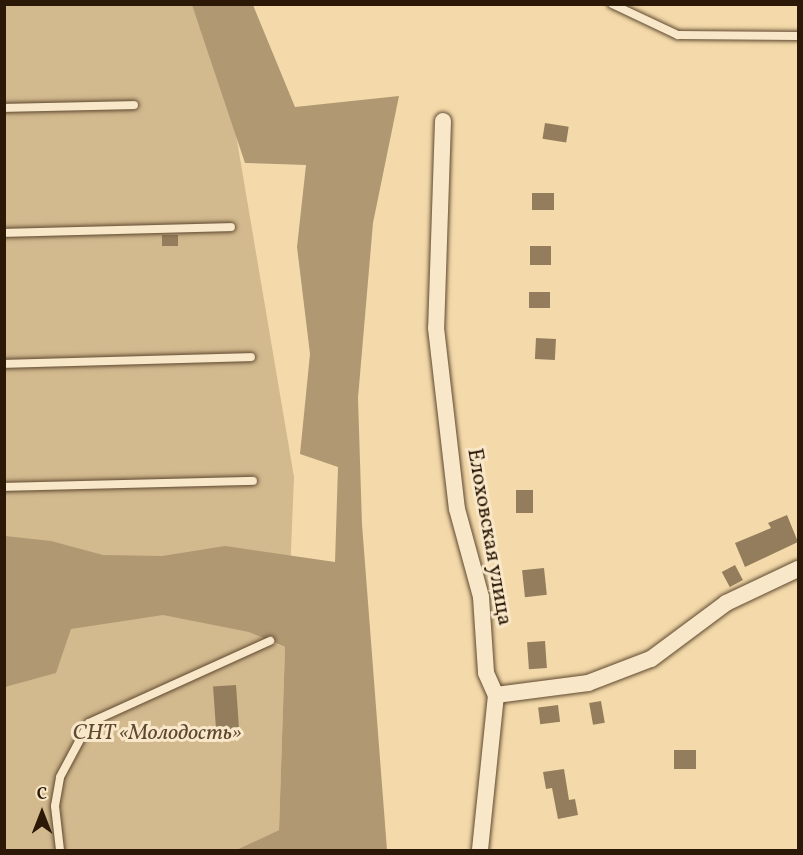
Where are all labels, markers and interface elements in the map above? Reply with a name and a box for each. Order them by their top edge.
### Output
street label: Елоховская улица [460,446,518,628]
park label: СНТ «Молодость» [72,721,242,747]
north arrow [12,783,72,843]
text: С [37,784,47,806]

